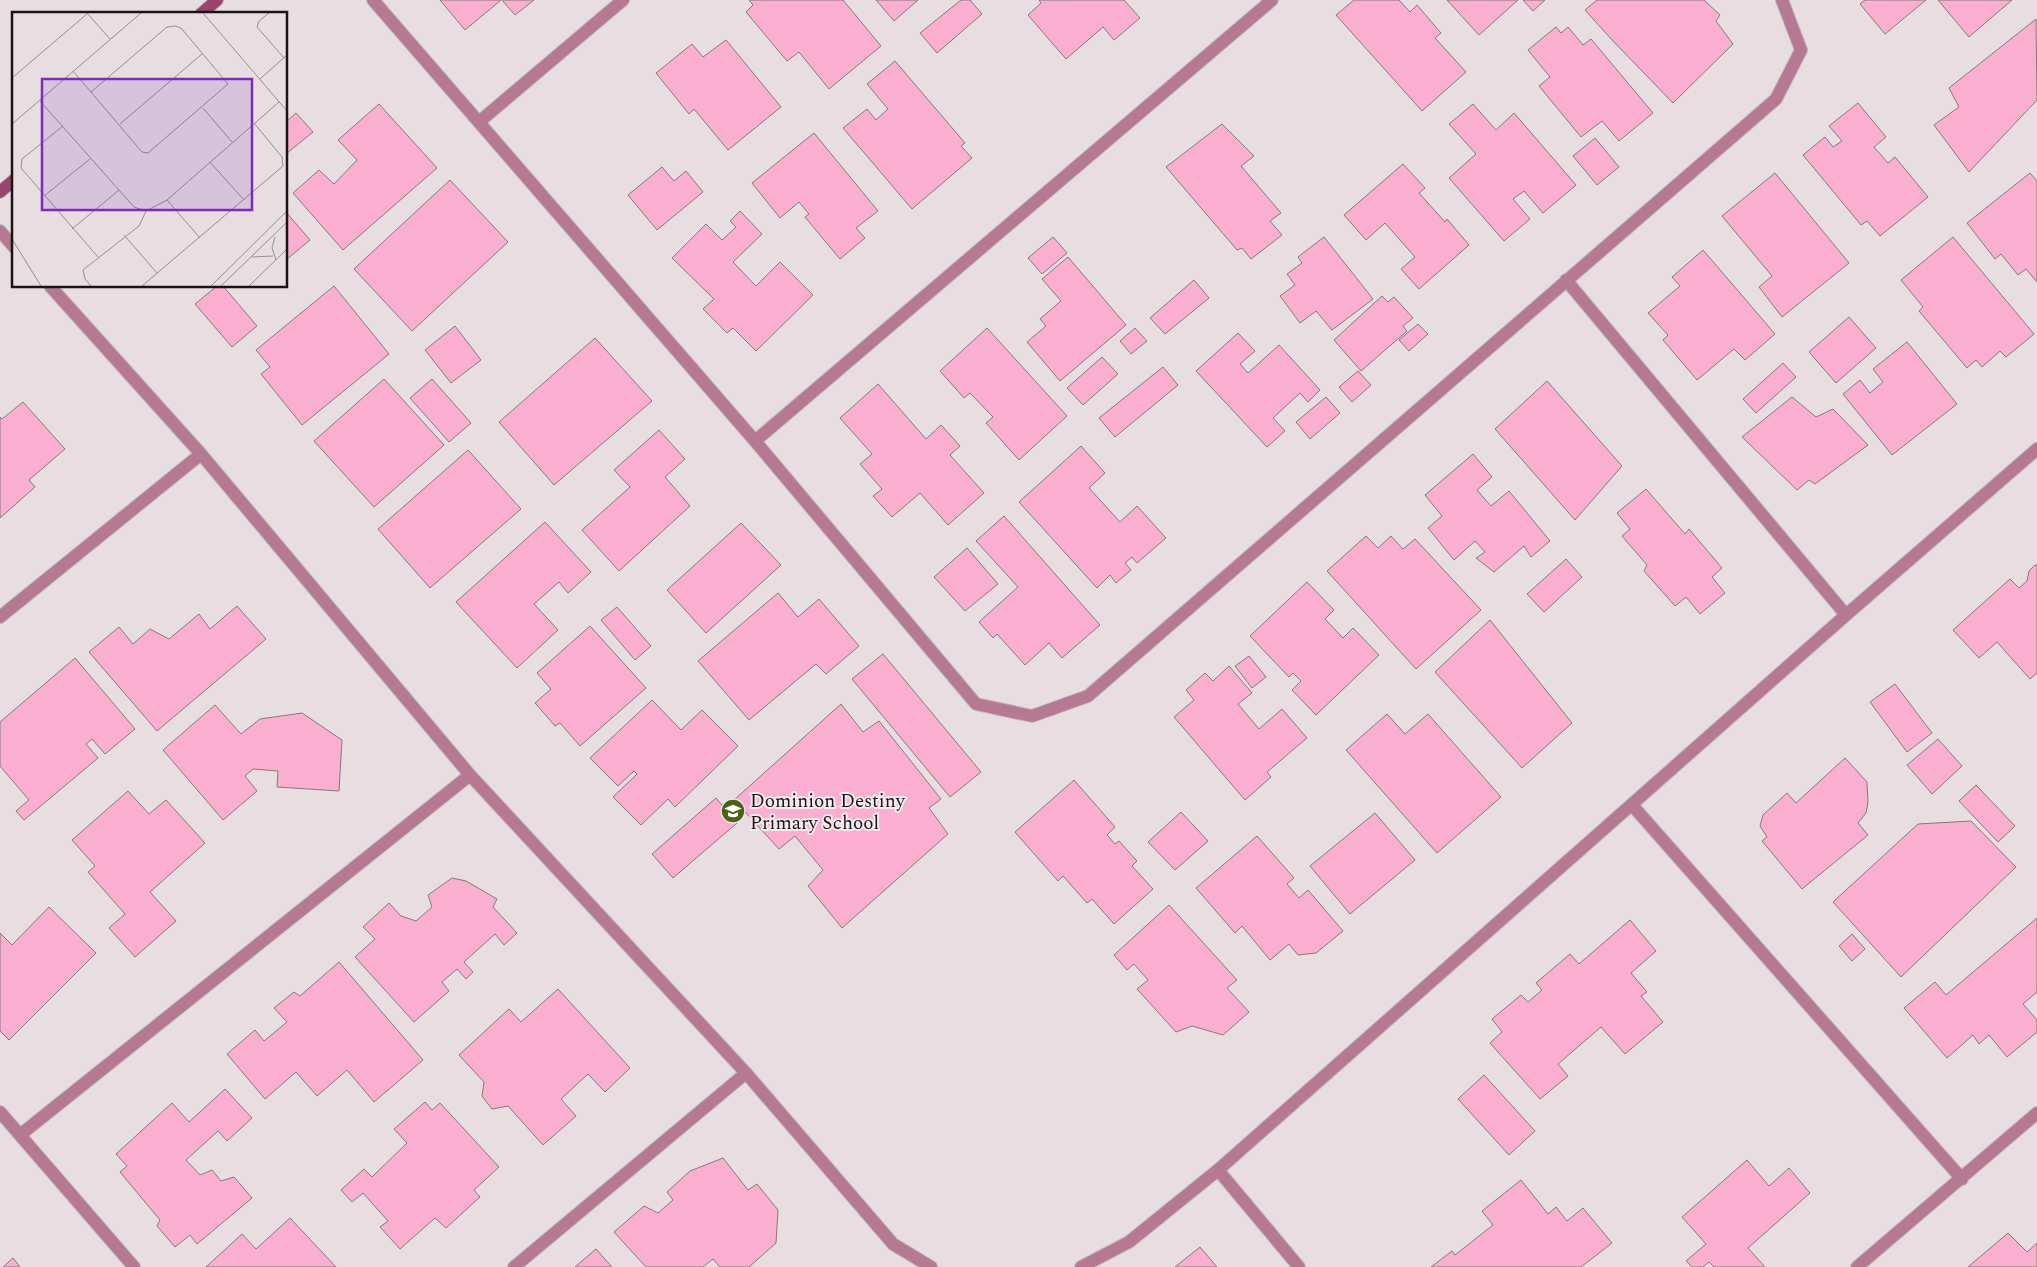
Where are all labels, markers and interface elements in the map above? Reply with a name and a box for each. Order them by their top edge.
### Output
inset map [12,12,288,288]
place label: Dominion Destiny Primary School [750,787,906,838]
school or university icon: Dominion Destiny Primary School [720,798,746,824]

